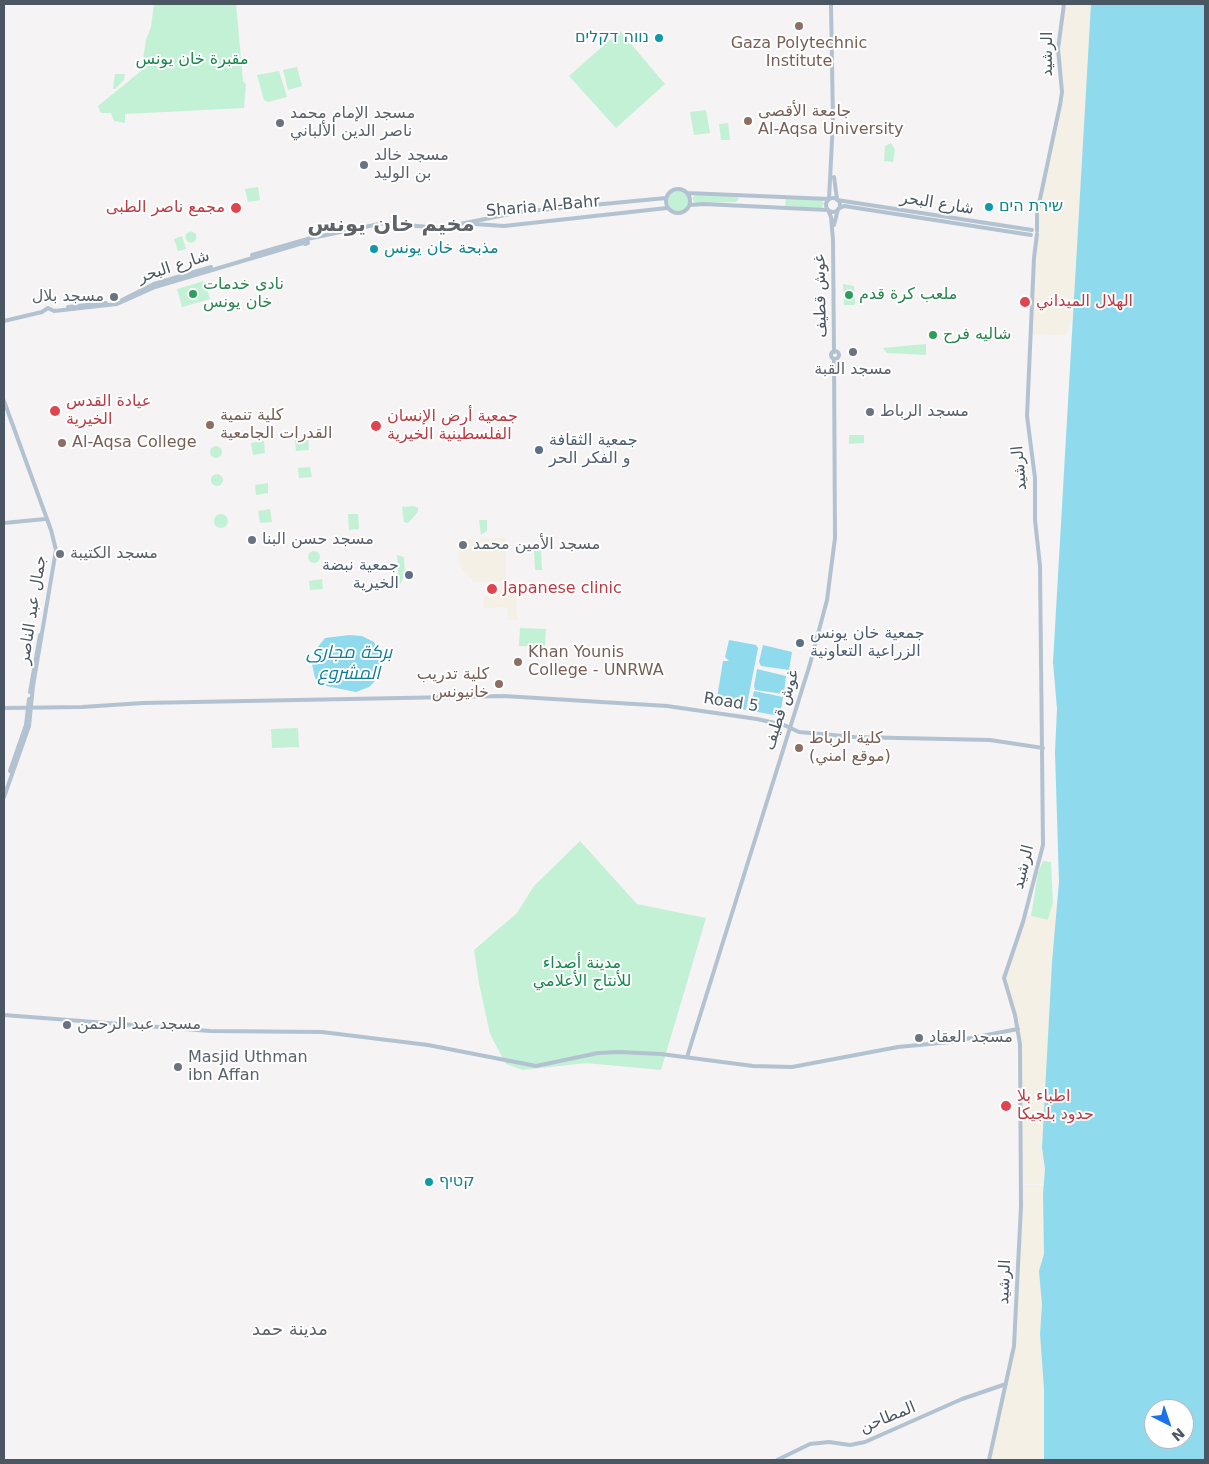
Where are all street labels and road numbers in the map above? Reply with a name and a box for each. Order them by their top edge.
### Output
street label: الرشيد [1038,32,1058,76]
street label: شارع البحر [899,189,975,219]
street label: Sharia Al-Bahr [485,192,601,222]
street label: شارع البحر [136,246,212,288]
street label: غوش قطيف [811,254,831,338]
street label: الرشيد [1008,445,1032,491]
street label: جمال عبد الناصر [15,554,51,666]
street label: غوش قطيف [760,667,804,753]
street label: Road 5 [702,689,760,717]
street label: الرشيد [1009,843,1039,891]
street label: الرشيد [994,1259,1016,1305]
street label: المطاحن [857,1398,919,1438]

